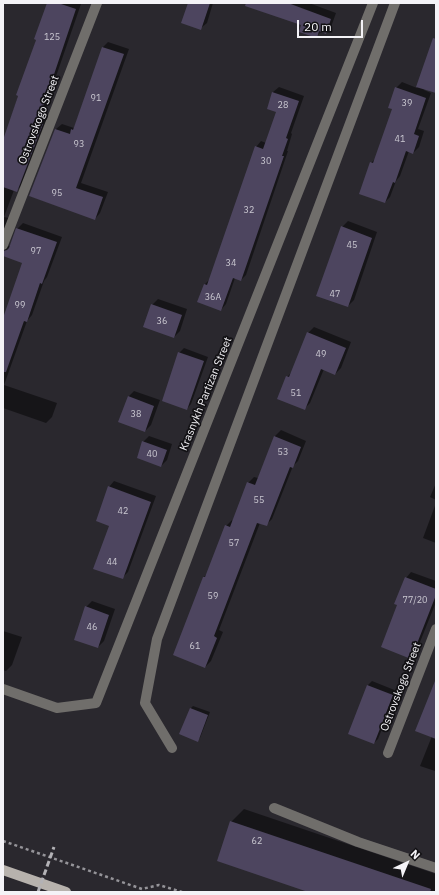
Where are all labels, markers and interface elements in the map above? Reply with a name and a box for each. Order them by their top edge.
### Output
scale bar [299,12,365,38]
text: 20 m [304,19,332,34]
house number: 125 [44,32,60,42]
street label: Ostrovskogo Street [16,74,62,166]
house number: 91 [91,93,101,103]
house number: 39 [402,98,412,108]
house number: 28 [278,100,288,110]
house number: 41 [395,134,405,144]
house number: 93 [74,139,84,149]
house number: 30 [261,156,271,166]
house number: 95 [52,188,62,198]
house number: 32 [244,205,254,215]
house number: 45 [347,240,357,250]
house number: 97 [31,246,41,256]
house number: 34 [226,258,236,268]
house number: 47 [330,289,340,299]
house number: 36А [205,292,221,302]
house number: 99 [15,300,25,310]
house number: 36 [157,316,167,326]
street label: Krasnykh Partizan Street [177,335,235,453]
house number: 49 [316,349,326,359]
house number: 51 [291,388,301,398]
house number: 38 [131,409,141,419]
house number: 53 [278,447,288,457]
house number: 40 [147,449,157,459]
house number: 55 [254,495,264,505]
house number: 42 [118,506,128,516]
house number: 57 [229,538,239,548]
house number: 44 [107,557,117,567]
house number: 59 [208,591,218,601]
house number: 77/20 [402,595,428,605]
house number: 46 [87,622,97,632]
house number: 61 [190,641,200,651]
street label: Ostrovskogo Street [378,641,424,733]
house number: 62 [252,836,262,846]
north arrow [387,843,427,883]
text: N [408,847,423,862]

